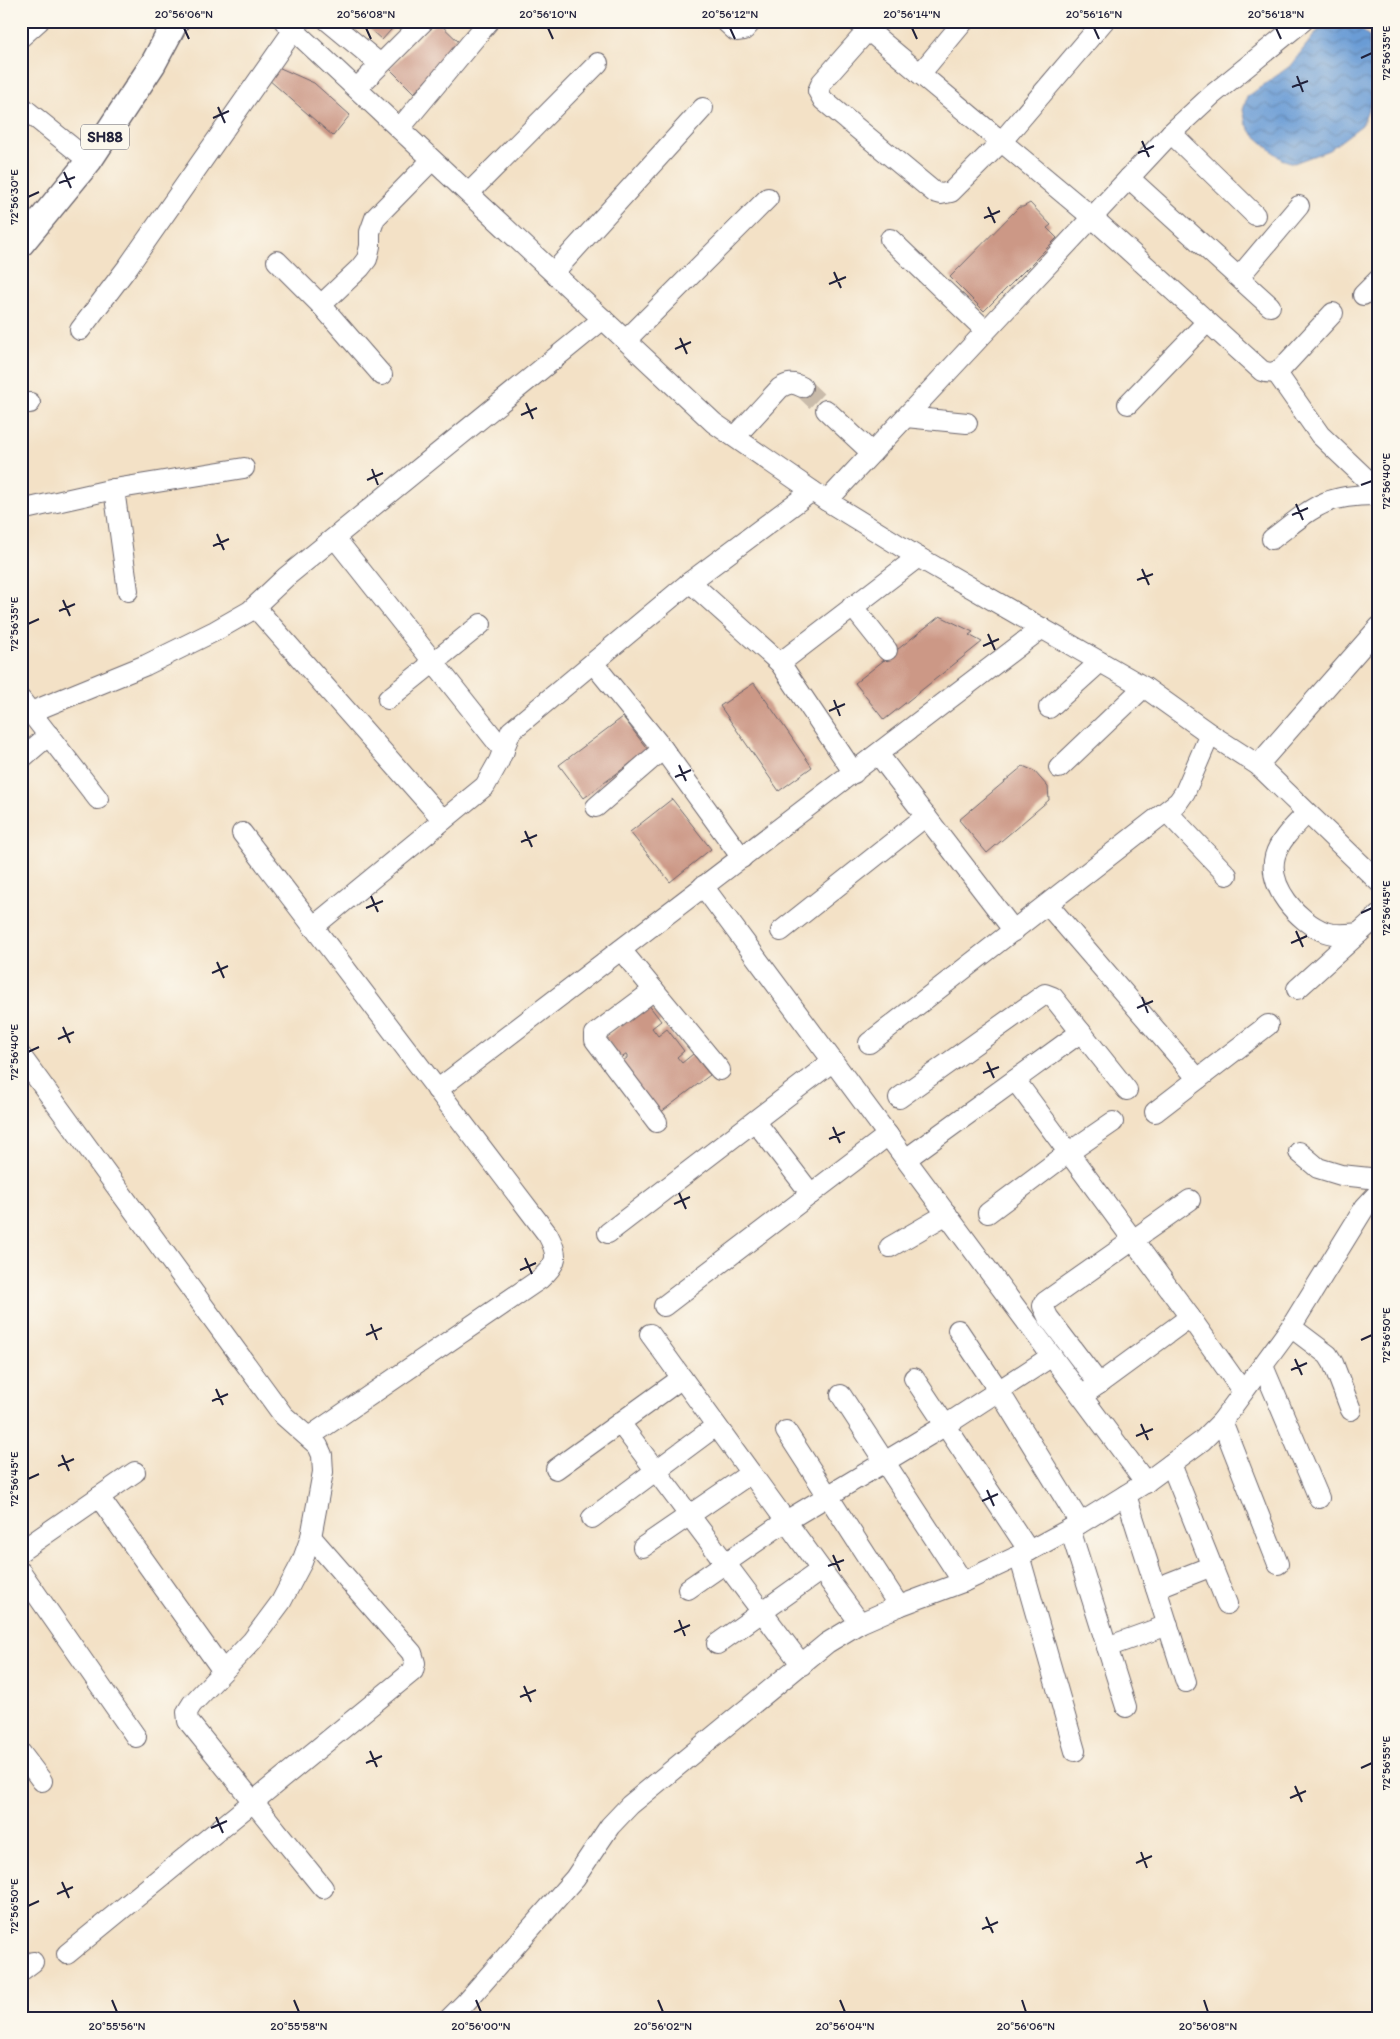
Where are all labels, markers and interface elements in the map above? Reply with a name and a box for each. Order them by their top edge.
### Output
text: 20°56'06"N [155,7,213,21]
text: 20°56'08"N [337,7,395,21]
text: 20°56'10"N [519,7,577,21]
text: 20°56'12"N [702,7,758,21]
text: 20°56'14"N [883,7,941,21]
text: 20°56'16"N [1066,7,1122,21]
text: 20°56'18"N [1248,7,1304,21]
text: 72°56'35"E [1379,25,1393,80]
road number: SH88 [81,124,129,150]
text: 72°56'30"E [7,169,21,225]
text: 72°56'40"E [1379,452,1393,509]
text: 72°56'35"E [7,596,21,651]
text: 72°56'45"E [1379,880,1393,936]
text: 72°56'40"E [7,1023,21,1080]
text: 72°56'50"E [1379,1307,1393,1363]
text: 72°56'45"E [7,1451,21,1507]
text: 72°56'55"E [1379,1735,1393,1790]
text: 72°56'50"E [7,1878,21,1934]
text: 20°55'56"N [88,2019,146,2033]
text: 20°55'58"N [270,2019,328,2033]
text: 20°56'00"N [451,2019,511,2033]
text: 20°56'02"N [634,2019,692,2033]
text: 20°56'04"N [815,2019,875,2033]
text: 20°56'06"N [997,2019,1055,2033]
text: 20°56'08"N [1179,2019,1237,2033]

